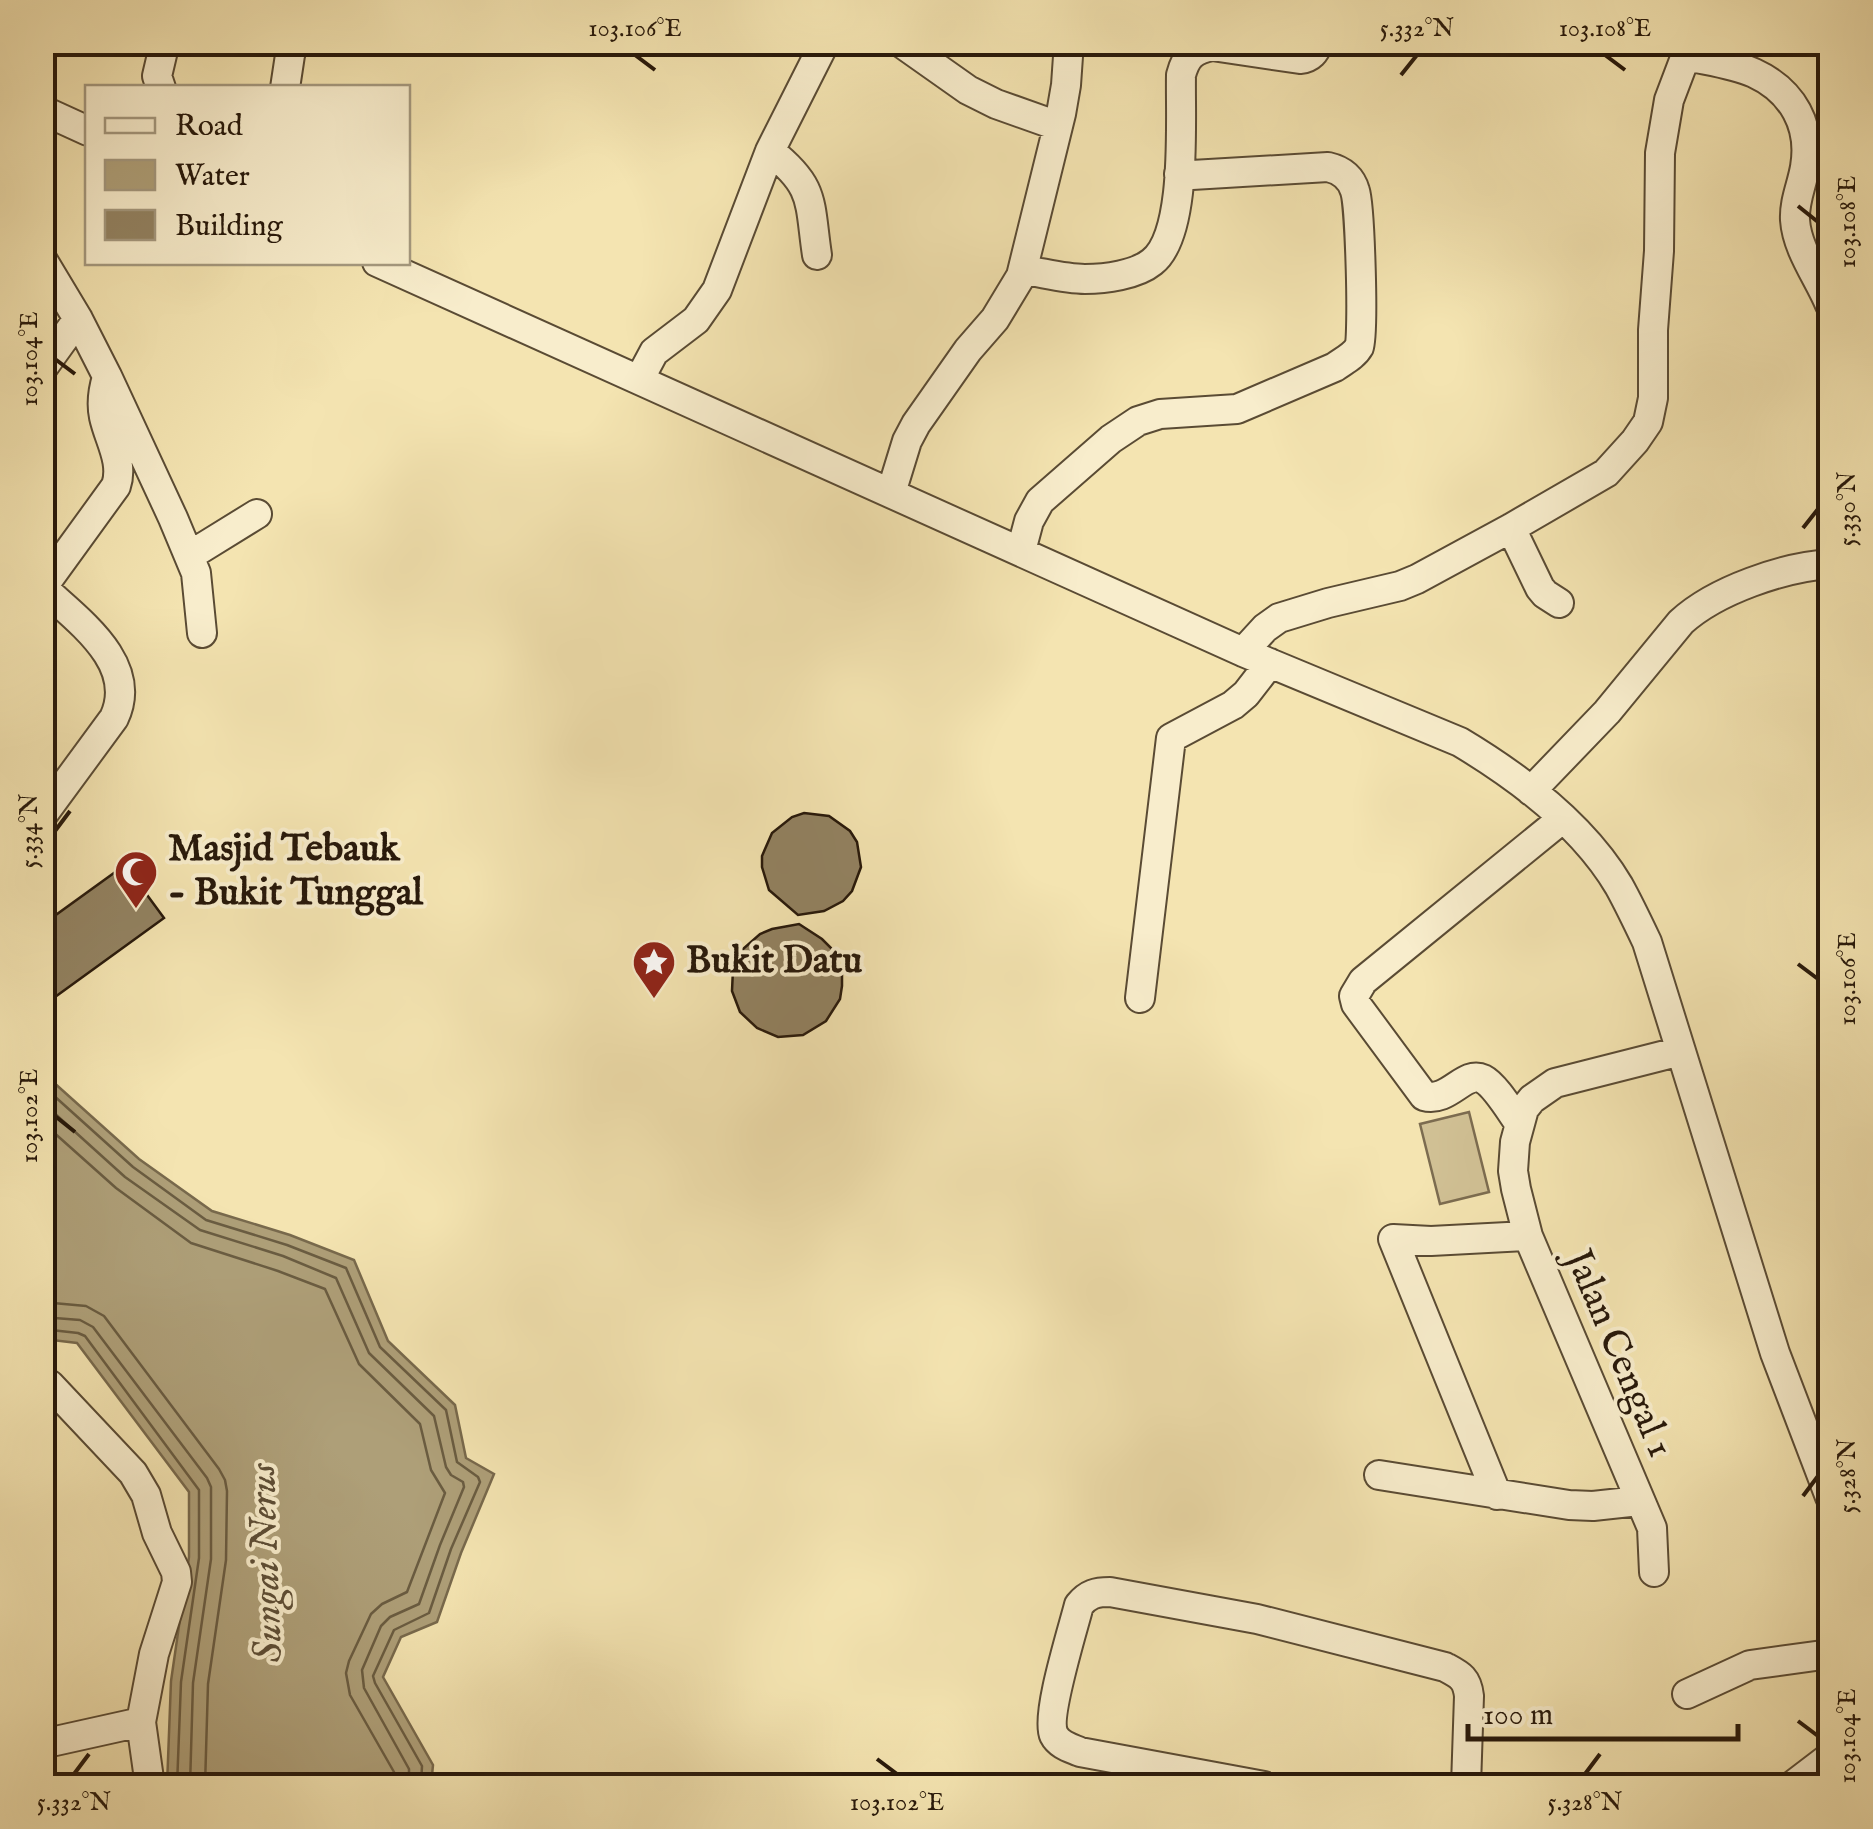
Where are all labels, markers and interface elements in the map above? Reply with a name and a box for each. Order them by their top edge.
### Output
text: 103.106°E [588,13,682,45]
text: 5.332°N [1380,13,1454,45]
text: 103.108°E [1559,13,1651,45]
legend [85,85,410,265]
text: Road [175,108,244,146]
text: Water [175,158,250,196]
text: 103.108°E [1832,176,1864,268]
text: Building [175,208,284,246]
text: 103.104°E [14,311,46,407]
text: 5.330°N [1832,472,1864,546]
text: 5.334°N [14,794,46,868]
place label: Masjid Tebauk - Bukit Tunggal [168,826,423,918]
mosque icon: Masjid Tebauk - Bukit Tunggal [113,849,159,910]
text: 103.106°E [1832,932,1864,1026]
place label: Bukit Datu [686,938,863,986]
place icon: Bukit Datu [631,939,677,1000]
text: 103.102°E [14,1069,46,1163]
street label: Jalan Cengal 1 [1551,1239,1683,1465]
text: 5.328°N [1832,1439,1864,1513]
water label: Sungai Nerus [238,1462,296,1664]
scale bar [1468,1679,1738,1741]
text: 103.104°E [1832,1688,1864,1784]
text: 100 m [1483,1697,1553,1735]
text: 5.332°N [37,1787,111,1819]
text: 103.102°E [850,1787,944,1819]
text: 5.328°N [1548,1787,1622,1819]

